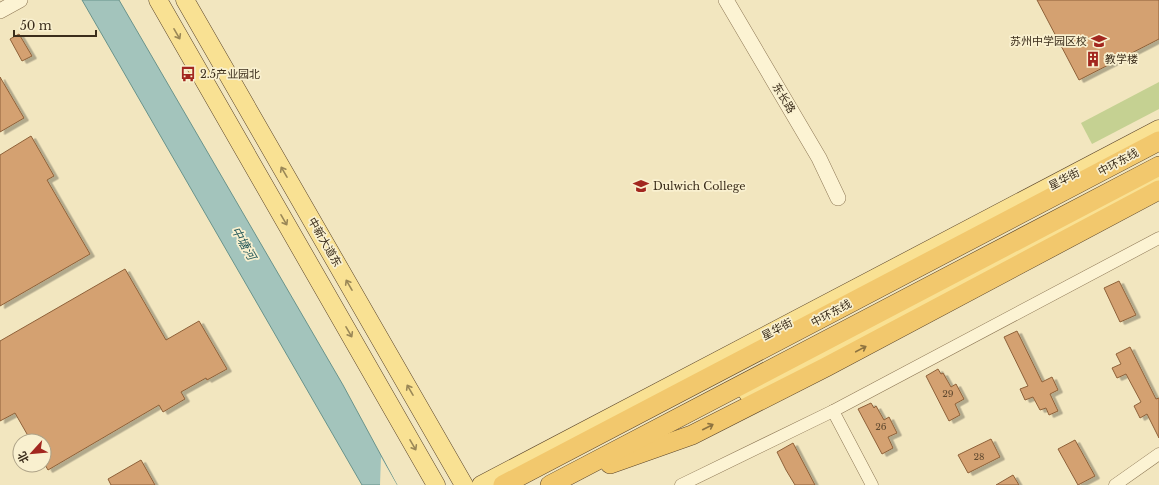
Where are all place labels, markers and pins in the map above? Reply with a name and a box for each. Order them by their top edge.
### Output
school or university icon: 苏州中学园区校 [1090,32,1108,50]
place label: 苏州中学园区校 [1010,34,1087,48]
building icon: 教学楼 [1084,50,1102,68]
place label: 教学楼 [1105,52,1138,66]
bus stop icon: 2.5产业园北 [179,65,197,83]
place label: 2.5产业园北 [200,67,260,81]
school or university icon: Dulwich College [632,177,650,195]
place label: Dulwich College [653,179,746,193]

